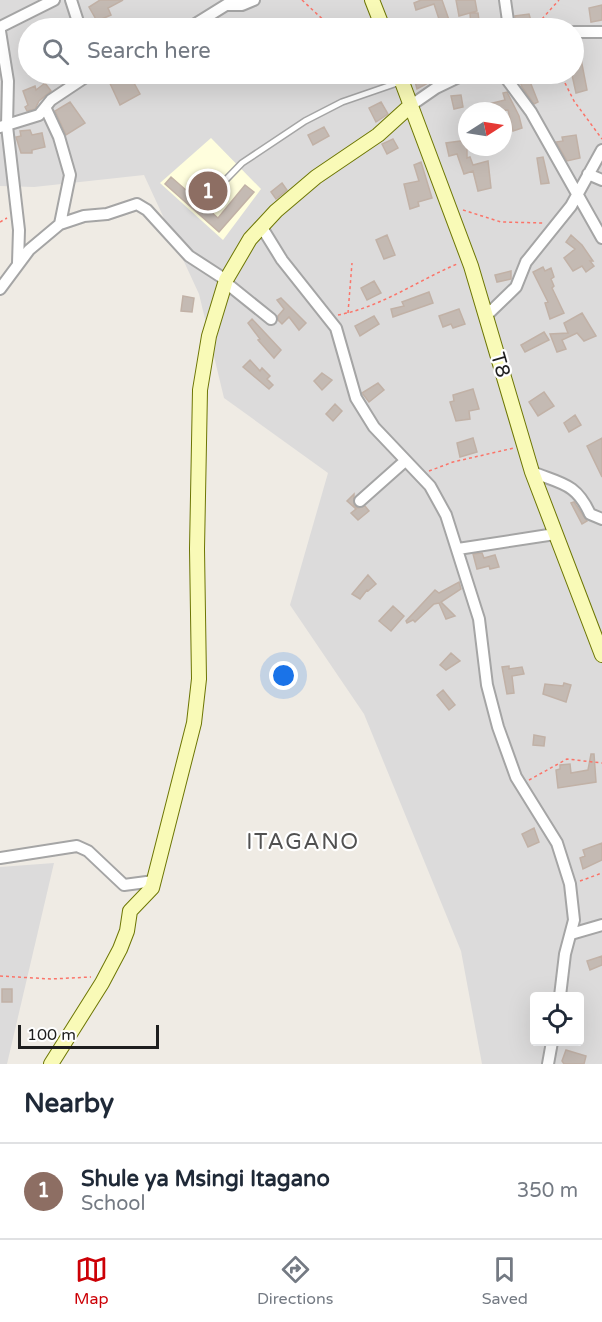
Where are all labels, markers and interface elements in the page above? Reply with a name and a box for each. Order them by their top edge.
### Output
search box [18,18,584,84]
icon: search [39,35,72,68]
text: Search here [87,38,211,64]
north arrow [458,102,512,156]
pin: 1 [188,168,228,213]
street label: T8 [485,350,515,380]
your location [269,661,298,690]
district label: ITAGANO [246,829,360,855]
map controls [530,992,584,1046]
button: locate [530,992,584,1046]
scale bar [18,1022,159,1050]
text: 100 m [27,1025,76,1045]
text: Nearby [24,1088,114,1119]
text: Shule ya Msingi Itagano [81,1166,330,1192]
text: 1 [37,1179,50,1203]
text: 350 m [517,1179,578,1203]
text: School [81,1192,145,1216]
tab: Map [74,1253,109,1309]
tab: Directions [257,1253,333,1309]
tab: Saved [482,1253,528,1309]

